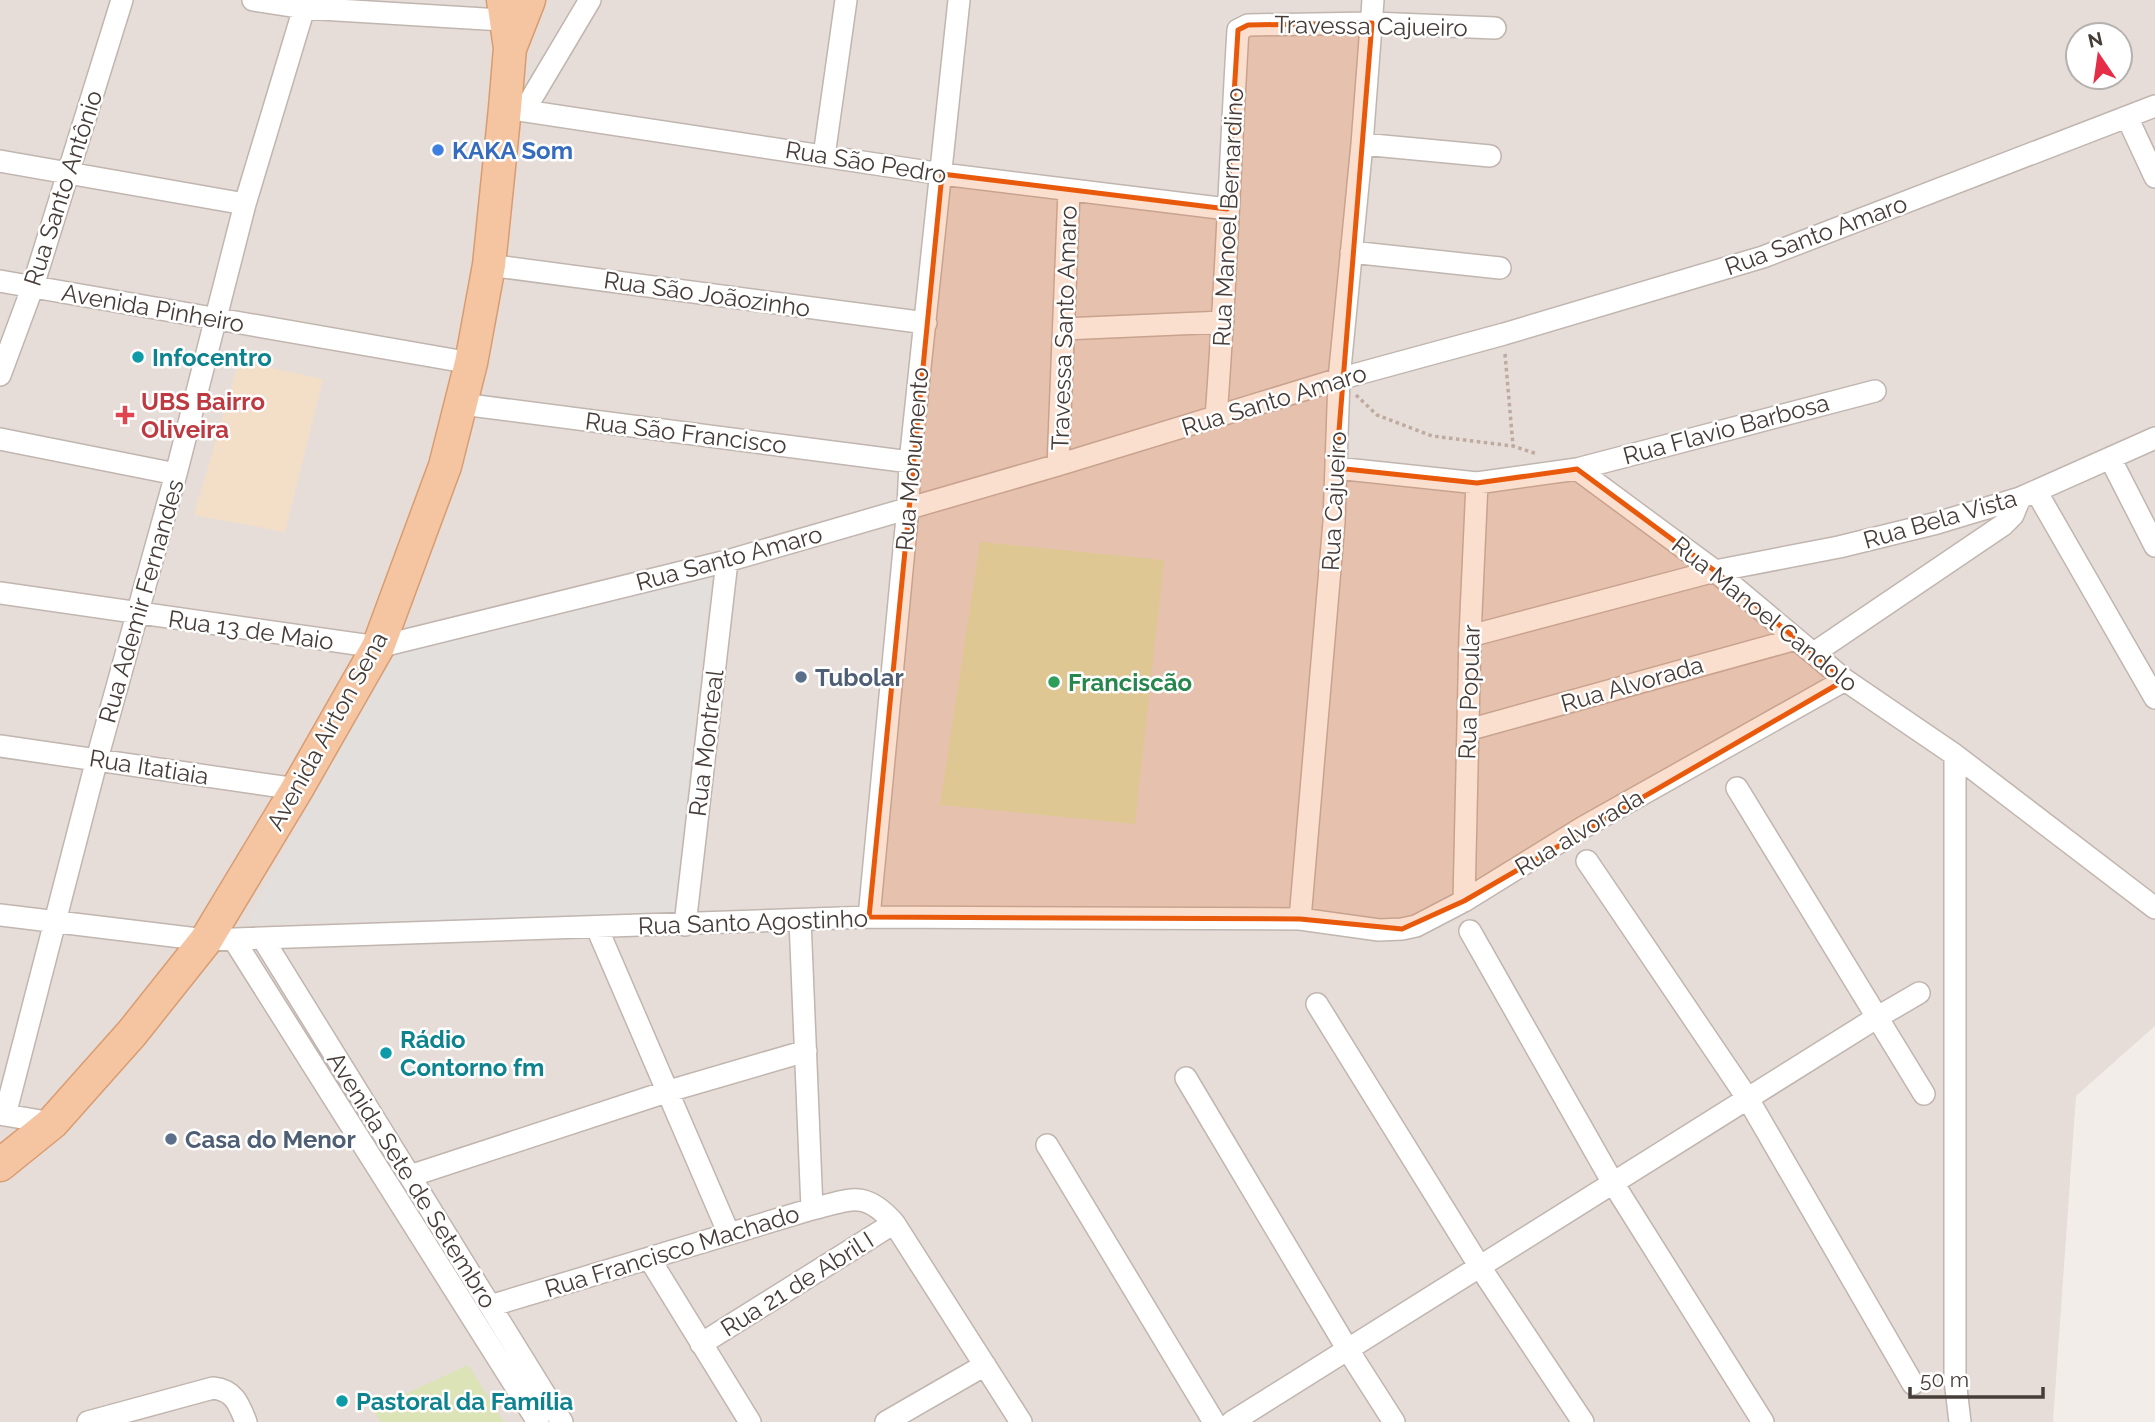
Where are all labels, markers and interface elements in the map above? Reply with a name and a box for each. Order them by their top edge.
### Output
street label: Travessa Cajueiro [1274,10,1468,42]
north arrow [2064,21,2134,91]
text: N [2086,27,2105,52]
street label: Rua Santo Antônio [18,87,108,289]
street label: Rua Manoel Bernardino [1207,87,1249,347]
street label: Rua São Pedro [783,135,949,189]
place label: KAKA Som [452,136,573,165]
marker: KAKA Som [430,142,446,158]
street label: Rua Santo Amaro [1721,189,1911,281]
street label: Travessa Santo Amaro [1045,205,1083,451]
street label: Rua São Joãozinho [602,265,812,323]
street label: Avenida Pinheiro [59,278,247,338]
place label: Infocentro [152,343,272,372]
marker: Infocentro [130,349,146,365]
street label: Rua Santo Amaro [1178,358,1370,442]
street label: Rua Monumento [890,366,934,552]
place label: UBS Bairro Oliveira [141,387,265,444]
street label: Rua Flavio Barbosa [1620,388,1832,470]
marker: UBS Bairro Oliveira [115,405,135,425]
street label: Rua São Francisco [583,406,789,460]
street label: Rua Cajueiro [1316,430,1352,572]
street label: Rua Ademir Fernandes [92,476,190,726]
street label: Rua Bela Vista [1860,483,2020,555]
street label: Rua Santo Amaro [633,519,825,597]
street label: Rua Manoel Candolo [1666,530,1864,698]
street label: Rua 13 de Maio [166,604,336,656]
street label: Rua Popular [1452,623,1486,760]
street label: Avenida Airton Sena [260,627,394,835]
street label: Rua Alvorada [1558,650,1706,718]
place label: Tubolar [815,663,904,692]
street label: Rua Montreal [683,667,729,818]
place label: Franciscão [1068,668,1192,697]
marker: Tubolar [793,669,809,685]
marker: Franciscão [1046,674,1062,690]
street label: Rua Itatiaia [87,743,211,791]
street label: Rua alvorada [1510,782,1648,882]
street label: Rua Santo Agostinho [638,903,868,941]
place label: Rádio Contorno fm [400,1025,544,1082]
marker: Rádio Contorno fm [378,1045,394,1061]
street label: Avenida Sete de Setembro [321,1047,503,1313]
place label: Casa do Menor [185,1125,356,1154]
marker: Casa do Menor [163,1131,179,1147]
street label: Rua Francisco Machado [541,1198,803,1304]
street label: Rua 21 de Abril I [715,1225,879,1343]
scale bar [1910,1356,2043,1400]
text: 50 m [1920,1367,1969,1392]
place label: Pastoral da Família [356,1387,573,1416]
marker: Pastoral da Família [334,1393,350,1409]

